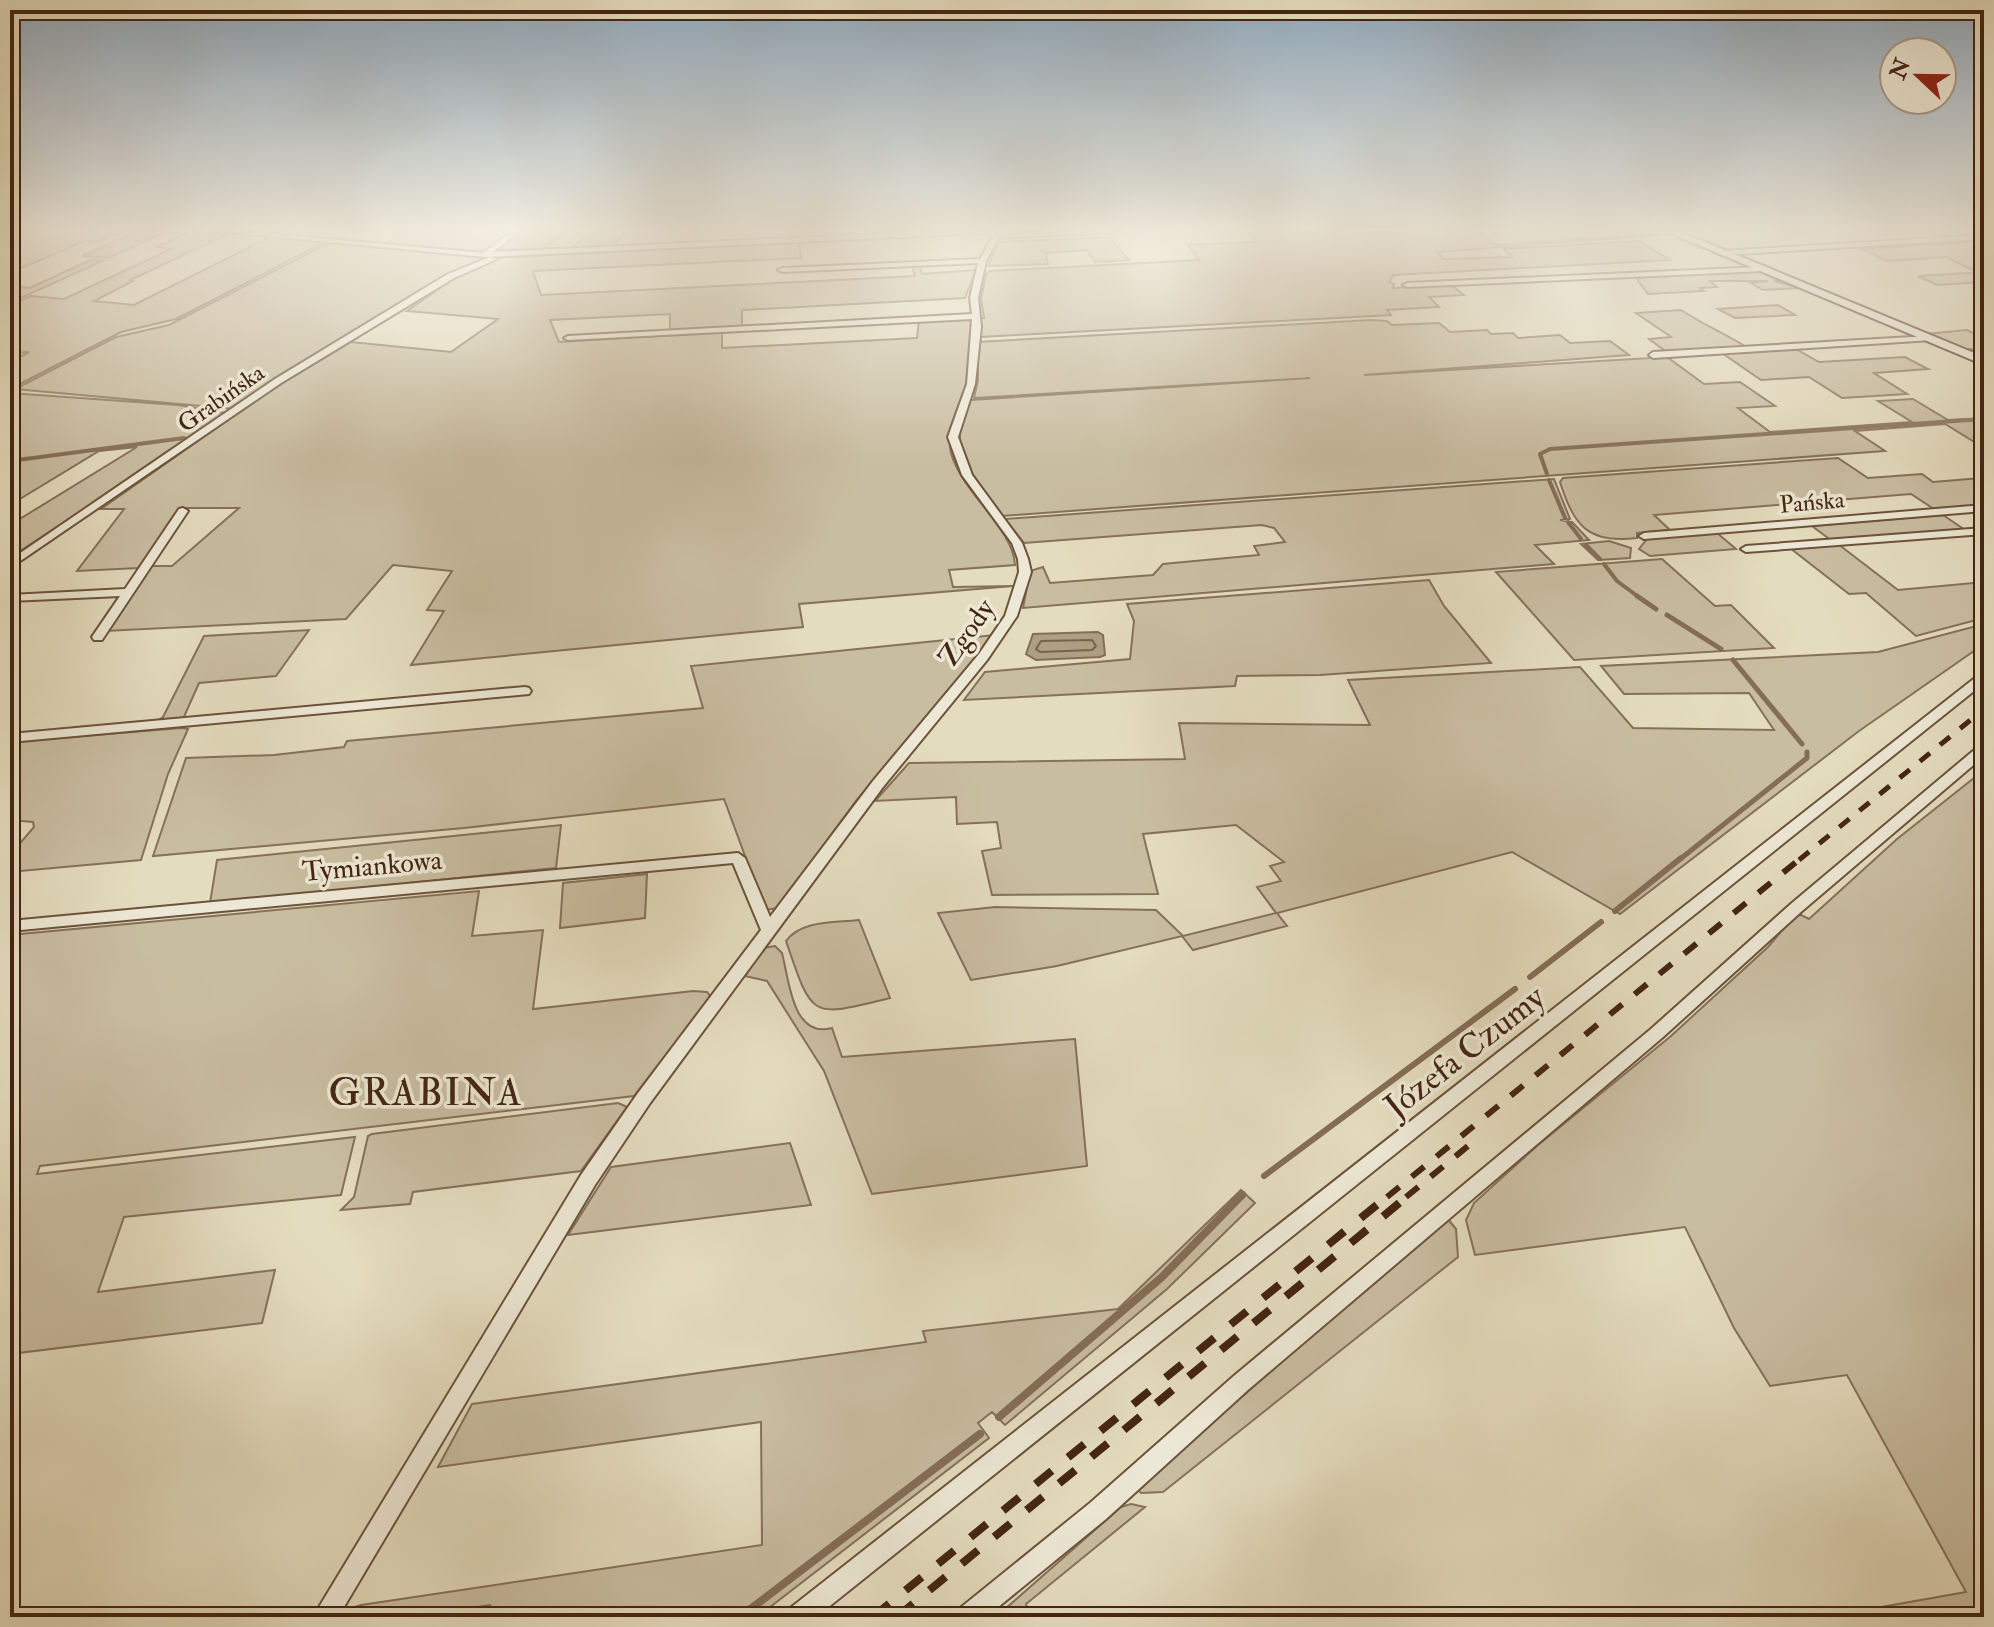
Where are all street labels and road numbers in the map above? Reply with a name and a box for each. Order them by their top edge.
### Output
street label: Grabińska [172,357,272,439]
street label: Pańska [1778,484,1847,521]
street label: Zgody [932,592,1003,673]
street label: Tymiankowa [301,843,444,890]
street label: Józefa Czumy [1375,976,1555,1129]

